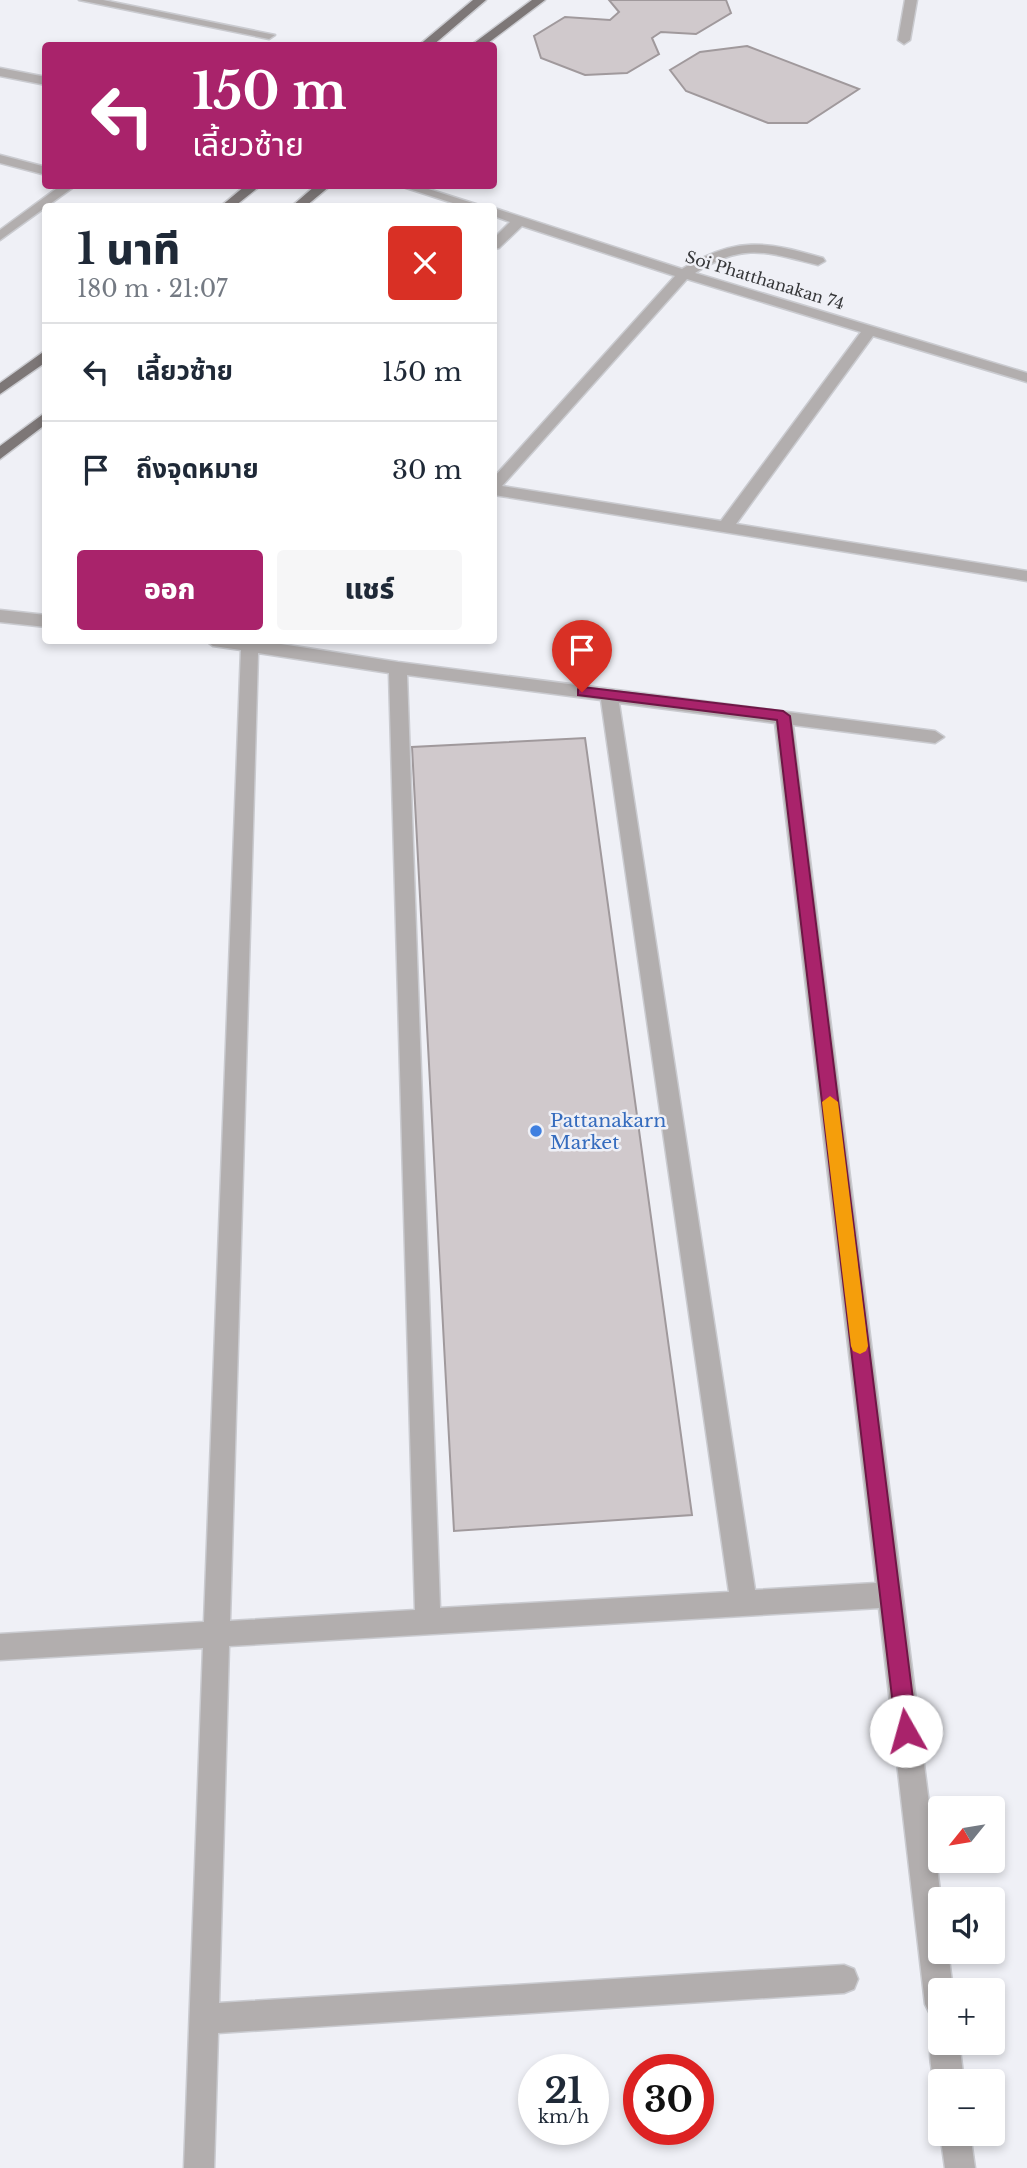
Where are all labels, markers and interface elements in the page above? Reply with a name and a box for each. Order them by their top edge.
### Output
text: 150 m [192,61,347,122]
icon: left [77,70,168,161]
text: เลี้ยวซ้าย [192,125,304,165]
text: 1 นาที [77,223,180,275]
button: close [388,226,462,300]
street label: Soi Phatthanakan 74 [683,246,847,314]
text: 180 m · 21:07 [77,275,228,303]
icon: left [77,353,115,391]
text: เลี้ยวซ้าย [136,355,233,387]
text: 150 m [382,356,462,388]
icon: arrive [77,451,115,489]
text: ถึงจุดหมาย [136,453,259,485]
text: 30 m [392,454,462,486]
button: ออก [77,550,263,630]
button: แชร์ [277,550,462,630]
pin [552,620,612,692]
icon: arrive [563,631,601,669]
place label: Pattanakarn Market [550,1109,666,1154]
marker: Pattanakarn Market [528,1123,544,1139]
position arrow [869,1694,943,1768]
north arrow [928,1796,1004,1872]
map controls [928,1796,1005,2146]
button: sound [928,1887,1005,1964]
button: + [928,1978,1005,2055]
speed limit sign: 30 [623,2054,714,2145]
text: 21 [544,2069,583,2112]
button: − [928,2069,1005,2146]
text: km/h [538,2106,589,2128]

